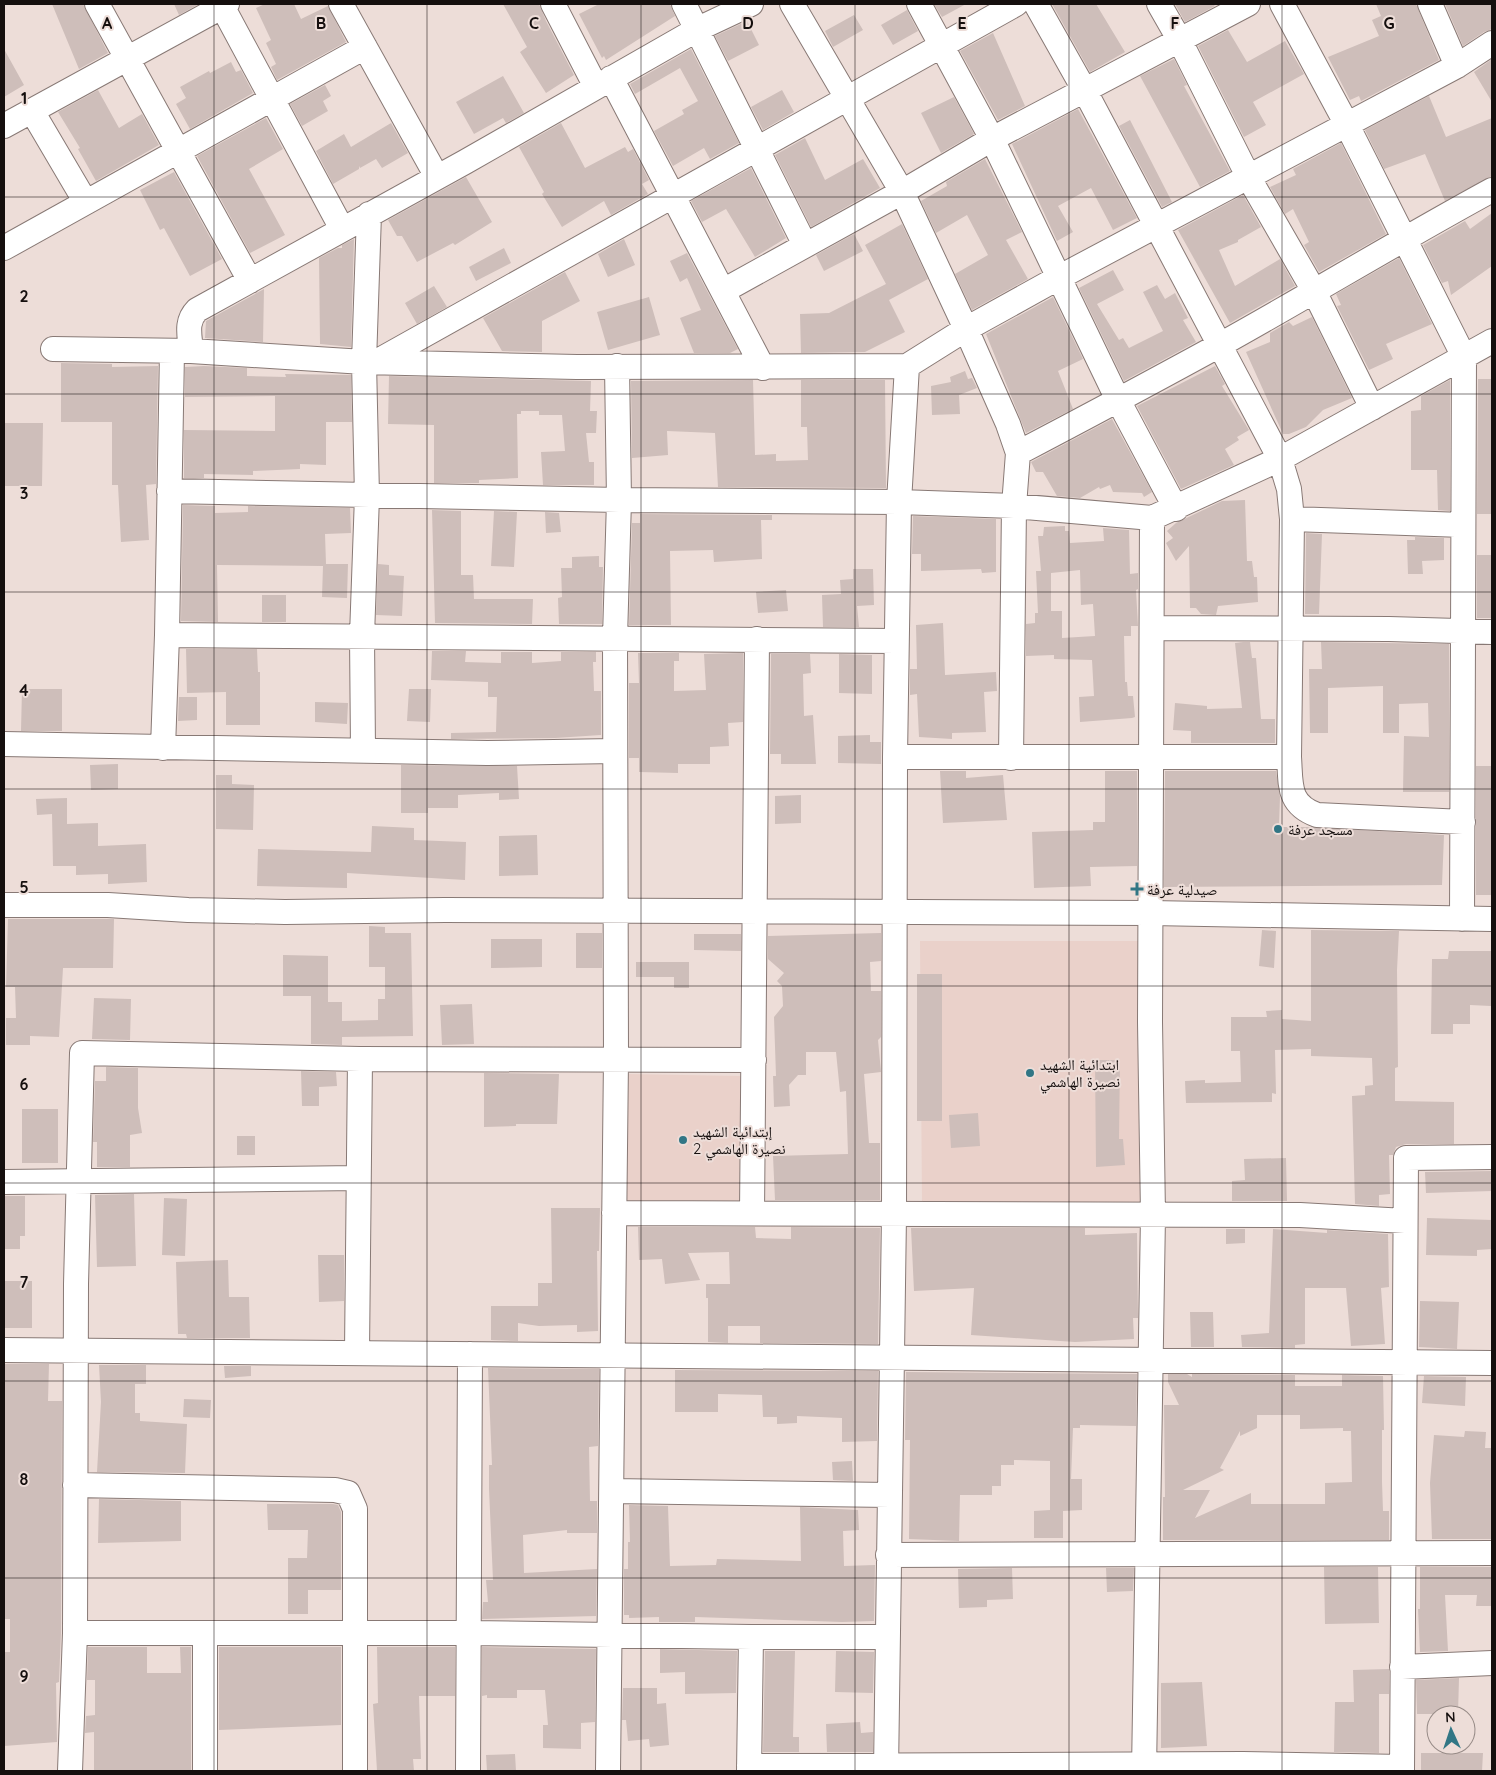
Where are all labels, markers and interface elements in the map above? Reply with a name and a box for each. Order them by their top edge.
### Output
text: A [102,13,113,33]
text: B [316,13,326,33]
text: C [529,13,539,33]
text: D [742,13,754,33]
text: E [957,13,967,33]
text: F [1171,13,1180,33]
text: G [1383,13,1395,33]
text: 1 [21,88,27,108]
text: 2 [19,286,29,306]
text: 3 [20,483,28,503]
text: 4 [19,680,29,700]
place label: مسجد عرفة [1288,820,1353,839]
marker: مسجد عرفة [1272,823,1284,835]
text: 5 [19,877,29,897]
place label: صيدلية عرفة [1147,880,1217,899]
marker: صيدلية عرفة [1131,883,1143,895]
place label: ابتدائية الشهيد نصيرة الهاشمي [1040,1055,1120,1093]
marker: ابتدائية الشهيد نصيرة الهاشمي [1024,1067,1036,1079]
text: 6 [20,1074,29,1094]
place label: إبتدائية الشهيد نصيرة الهاشمي 2 [693,1122,786,1160]
marker: إبتدائية الشهيد نصيرة الهاشمي 2 [677,1134,689,1146]
text: 7 [20,1272,29,1292]
text: 8 [20,1469,29,1489]
text: 9 [19,1666,29,1686]
north arrow [1426,1705,1476,1755]
text: N [1445,1708,1456,1726]

